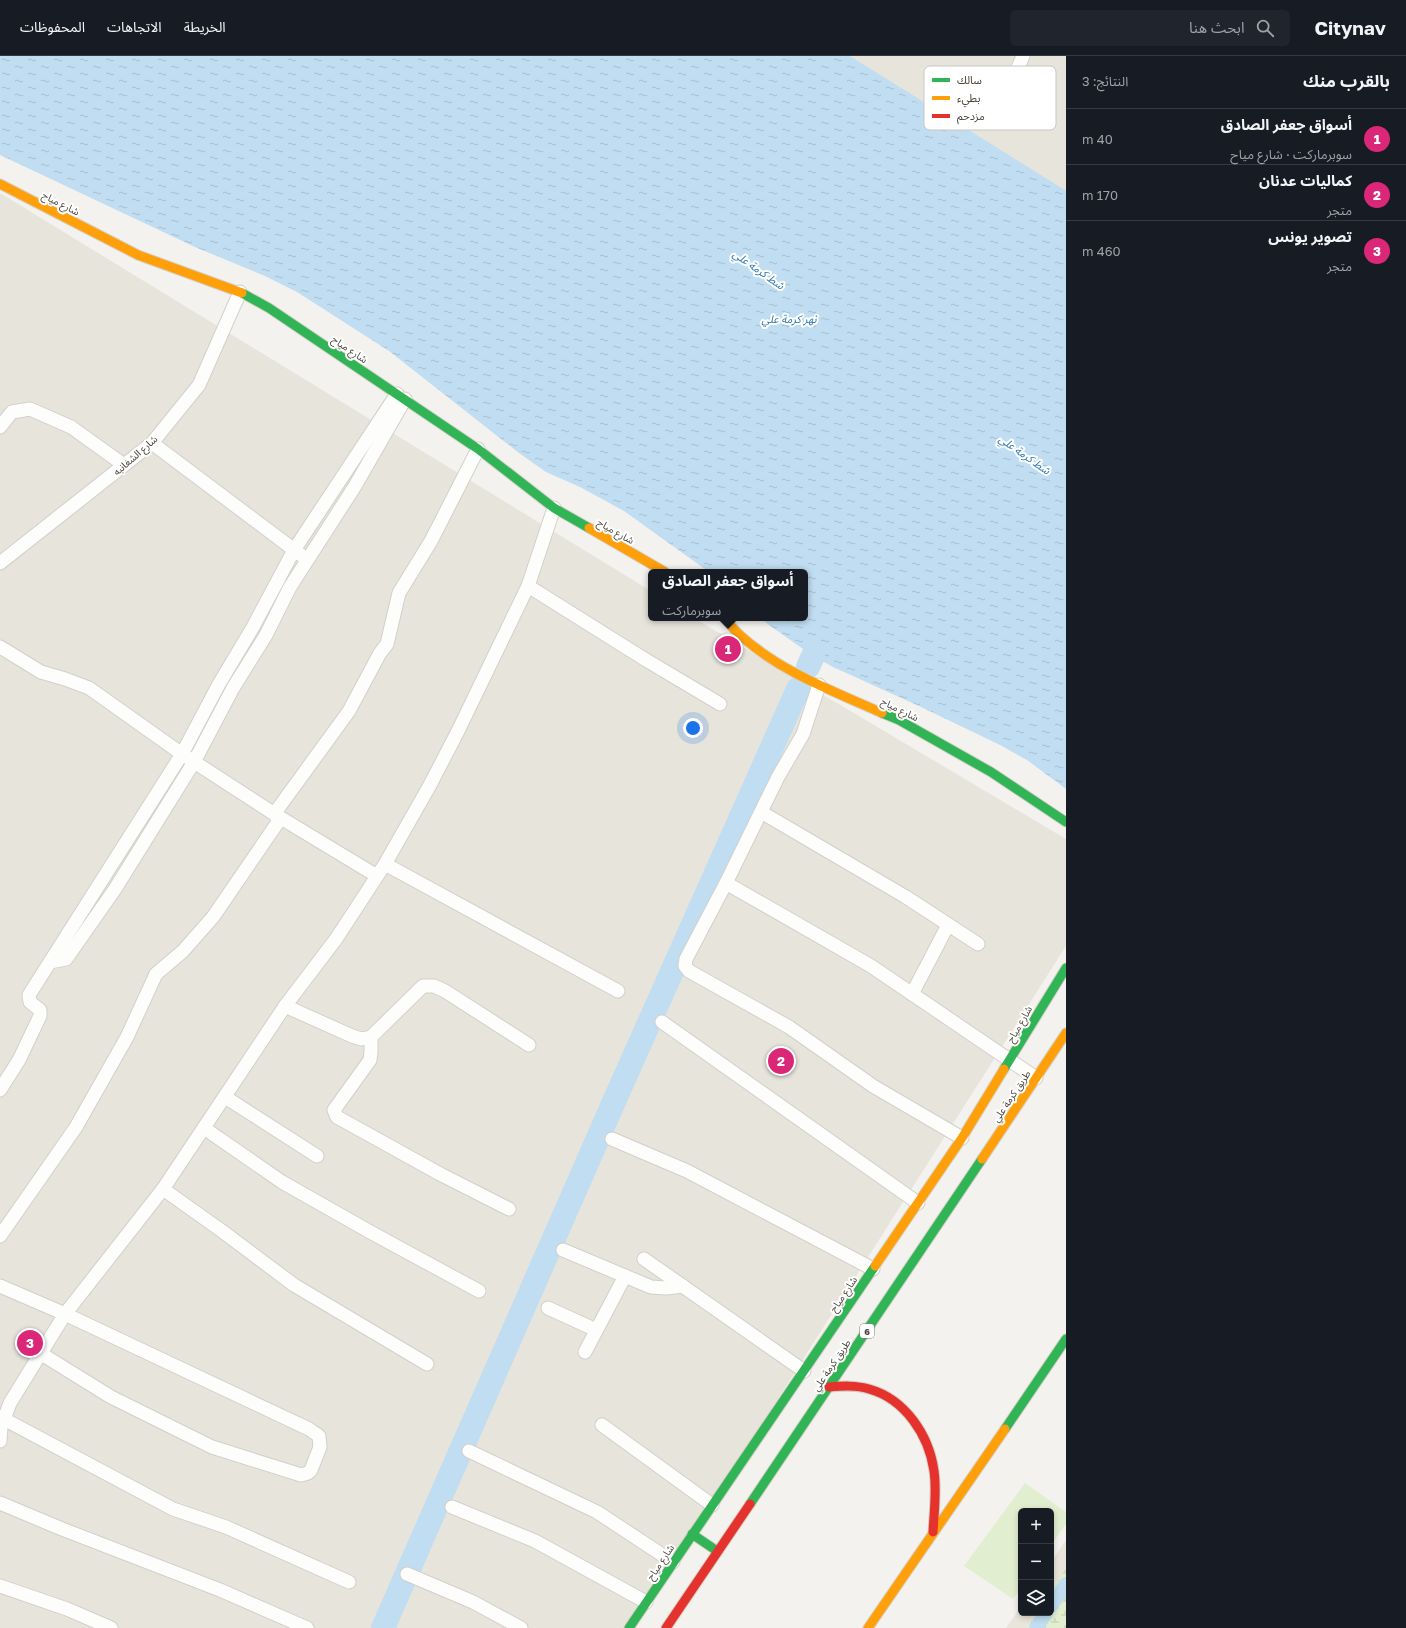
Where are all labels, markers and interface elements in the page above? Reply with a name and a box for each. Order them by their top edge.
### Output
search box [1010,10,1290,46]
text: Citynav [1314,16,1386,39]
icon: search [1254,17,1276,39]
text: المحفوظات [20,18,85,35]
text: الاتجاهات [107,18,162,35]
text: الخريطة [184,18,226,35]
text: ابحث هنا [1189,18,1244,36]
legend [924,66,1056,130]
text: بالقرب منك [1303,70,1390,91]
text: سالك [957,73,982,86]
text: النتائج: 3 [1082,73,1128,89]
text: بطيء [957,91,980,108]
text: مزدحم [957,109,985,125]
text: أسواق جعفر الصادق [1221,115,1352,133]
text: 40 m [1082,131,1113,147]
text: 1 [1374,131,1380,147]
text: سوبرماركت · شارع مياح [1230,146,1352,162]
text: كماليات عدنان [1259,171,1352,189]
text: 170 m [1082,187,1118,203]
text: 2 [1373,187,1381,203]
street label: شارع مياح [39,189,82,219]
text: متجر [1327,202,1352,218]
text: تصوير يونس [1268,227,1352,245]
text: 460 m [1082,243,1121,259]
text: 3 [1373,243,1381,259]
water label: شط كرمة علي [729,247,788,295]
text: متجر [1327,258,1352,274]
water label: نهر كرمة علي [762,312,818,328]
street label: شارع مياح [329,333,370,367]
street label: شارع الشغانبه [110,432,161,479]
water label: شط كرمة علي [995,432,1054,480]
street label: شارع مياح [595,516,637,548]
popup [648,569,808,621]
text: أسواق جعفر الصادق [662,571,794,589]
text: سوبرماركت [662,602,721,618]
pin: 1 [715,634,741,664]
street label: شارع مياح [878,695,921,725]
your location [683,718,703,738]
street label: شارع مياح [1004,1003,1036,1045]
pin: 2 [768,1046,794,1076]
street label: طريق كرمة علي [989,1068,1035,1125]
street label: شارع مياح [827,1274,861,1315]
road number: 6 [860,1324,874,1338]
pin: 3 [17,1328,43,1358]
street label: طريق كرمة علي [809,1337,855,1394]
map controls [1018,1508,1054,1616]
button: + [1018,1508,1054,1544]
street label: شارع مياح [644,1542,678,1583]
button: − [1018,1544,1054,1580]
button: layers [1018,1580,1054,1616]

